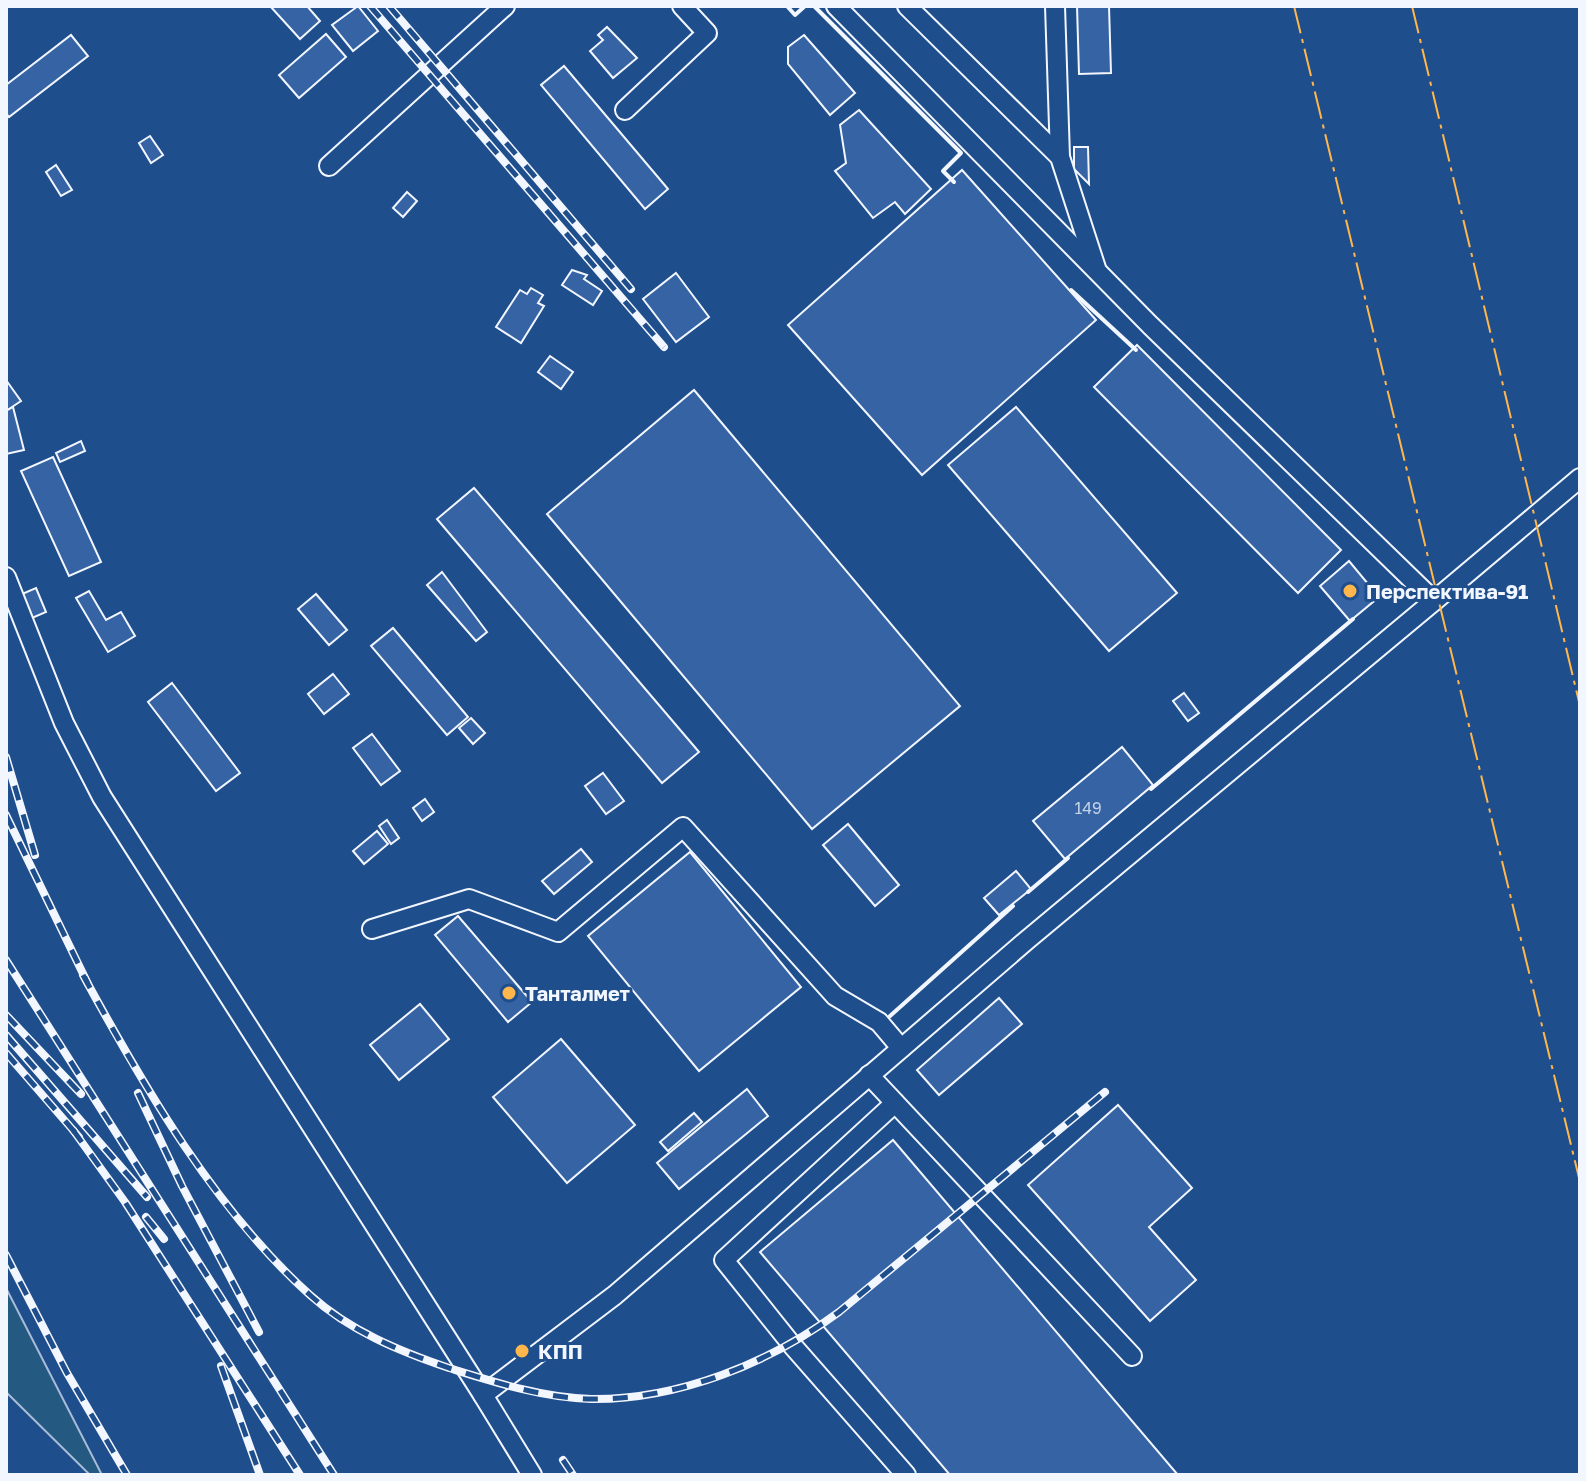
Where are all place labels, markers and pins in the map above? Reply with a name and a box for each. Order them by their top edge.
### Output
place label: Перспектива-91 [1366,579,1528,603]
marker: Перспектива-91 [1341,582,1359,600]
place label: Танталмет [525,981,630,1005]
marker: Танталмет [500,984,518,1002]
place label: КПП [538,1339,583,1363]
marker: КПП [513,1342,531,1360]

